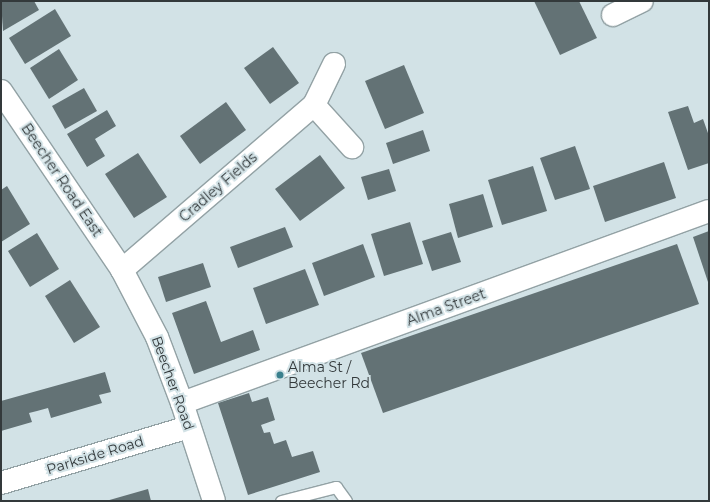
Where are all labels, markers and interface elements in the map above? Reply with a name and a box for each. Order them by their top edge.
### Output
street label: Beecher Road East [18,120,106,240]
street label: Cradley Fields [176,149,260,225]
street label: Alma Street [404,285,488,329]
street label: Beecher Road [148,334,198,432]
place label: Alma St / Beecher Rd [288,359,370,392]
marker: Alma St / Beecher Rd [275,370,285,380]
street label: Parkside Road [44,432,146,478]

